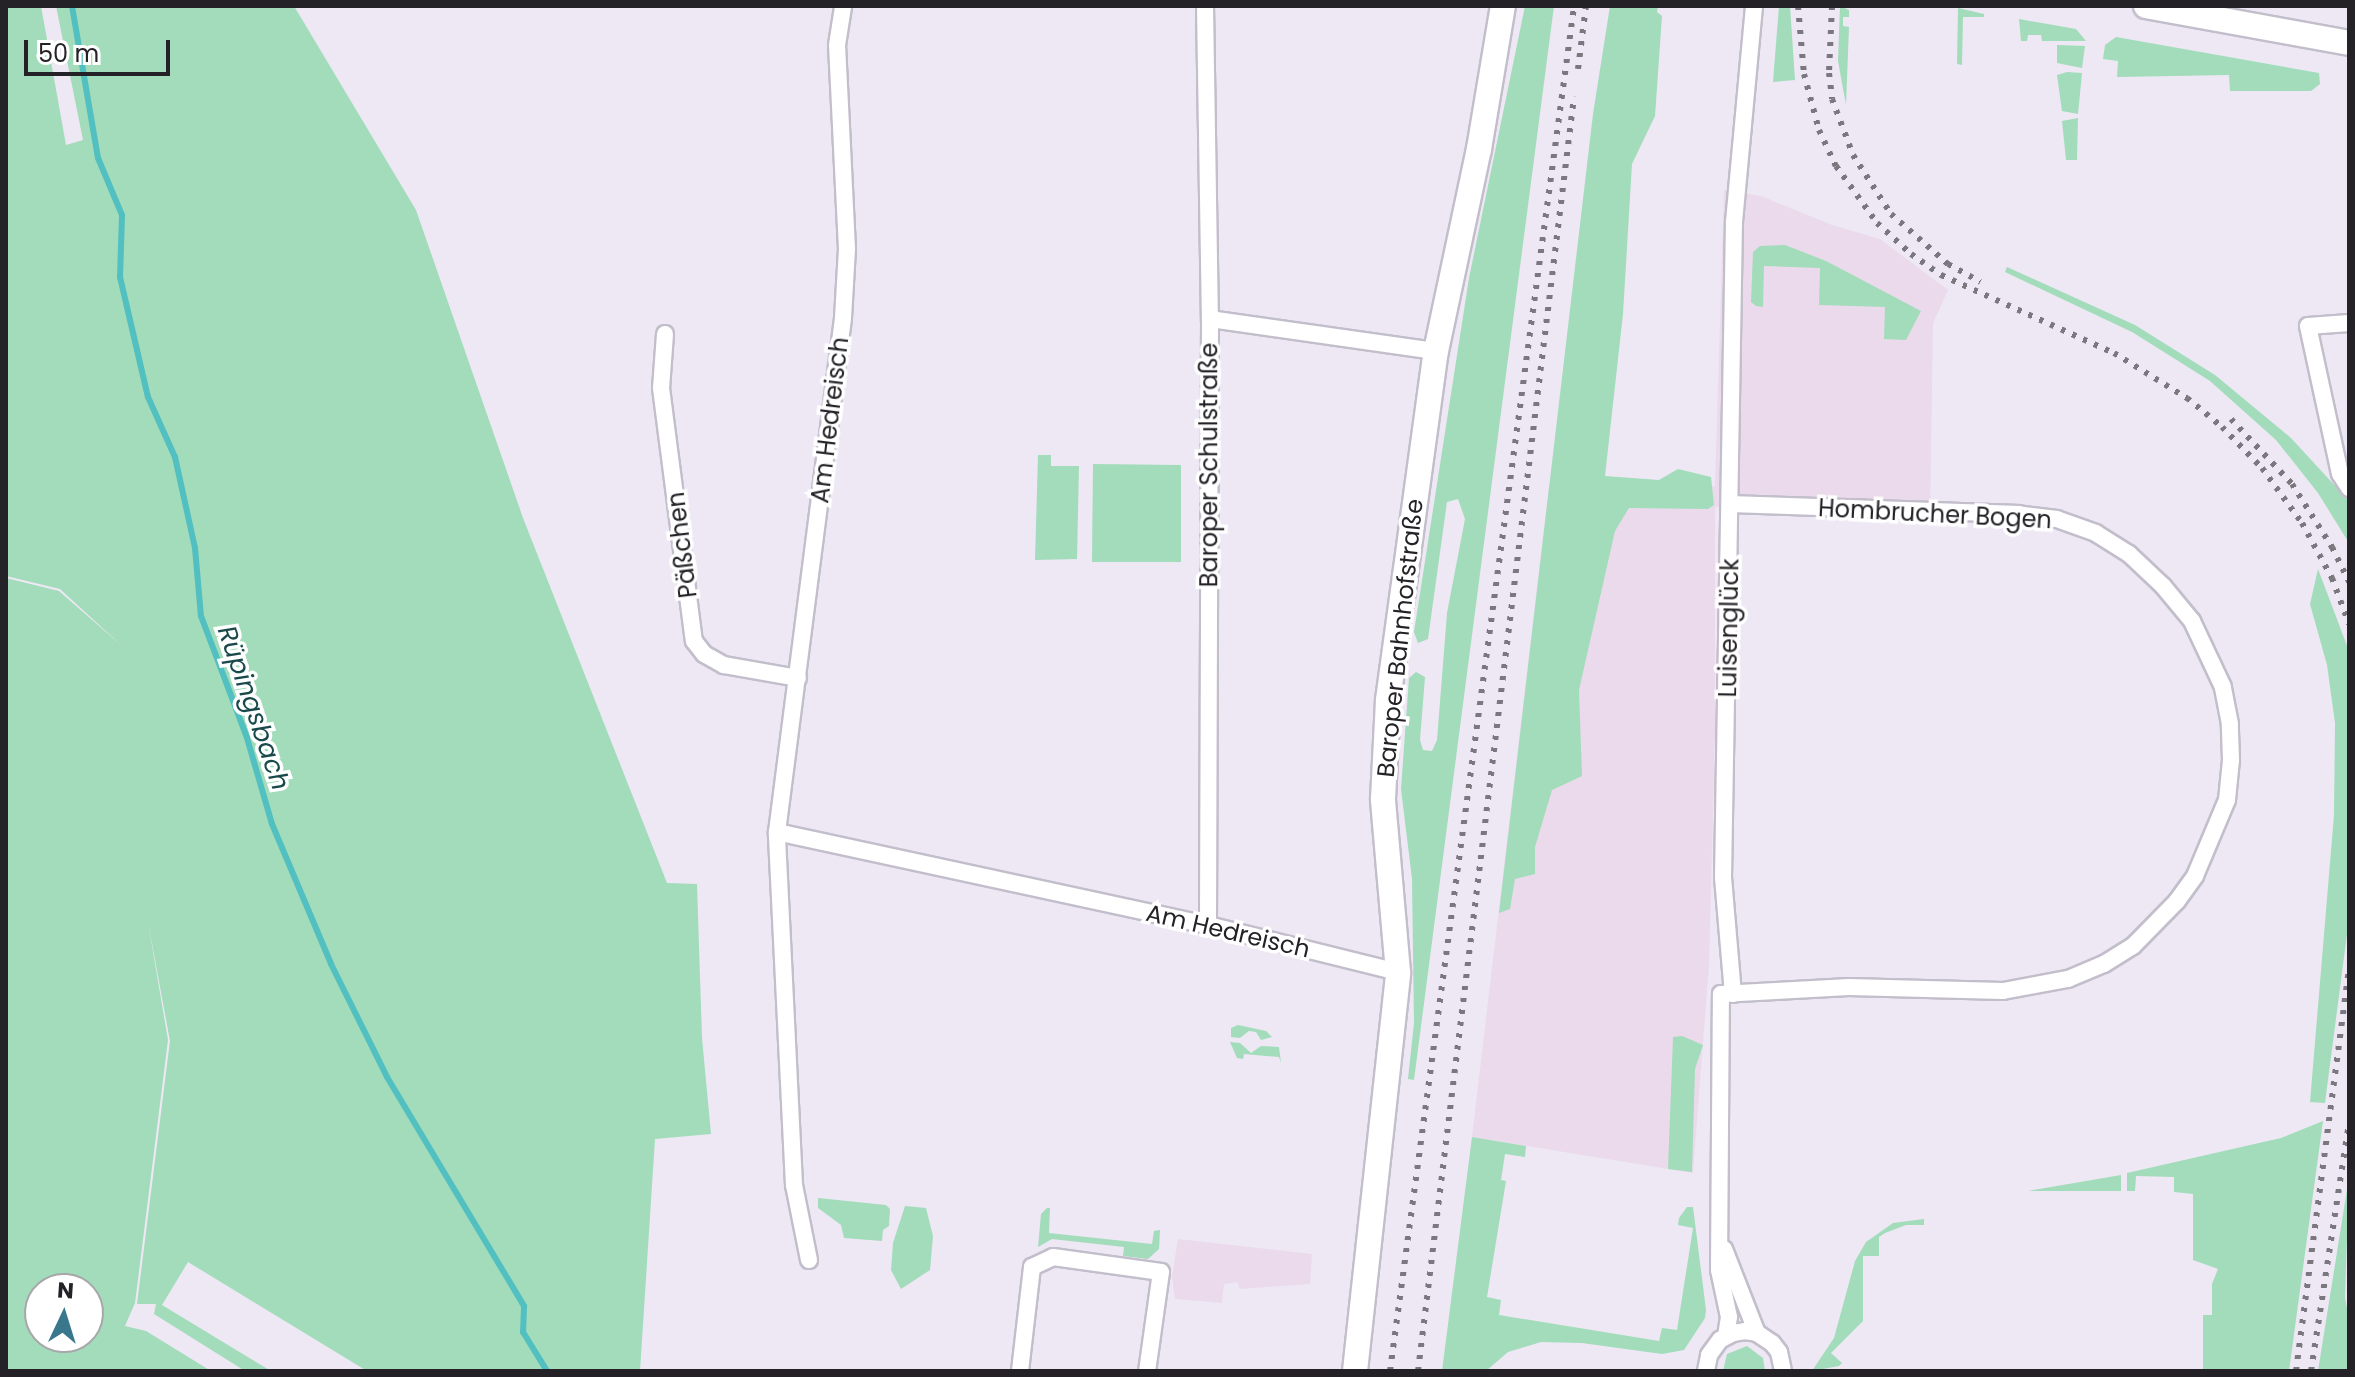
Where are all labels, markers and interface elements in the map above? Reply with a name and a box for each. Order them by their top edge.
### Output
scale bar [28,24,174,74]
text: 50 m [38,37,99,70]
street label: Am Hedreisch [806,335,854,505]
street label: Baroper Schulstraße [1195,343,1223,587]
street label: Päßchen [661,490,703,600]
street label: Hombrucher Bogen [1817,493,2053,535]
street label: Baroper Bahnhofstraße [1371,497,1429,779]
street label: Luisenglück [1713,558,1745,698]
water label: Rüpingsbach [210,622,296,794]
street label: Am Hedreisch [1143,898,1313,964]
north arrow [24,1273,104,1353]
text: N [56,1275,75,1307]

